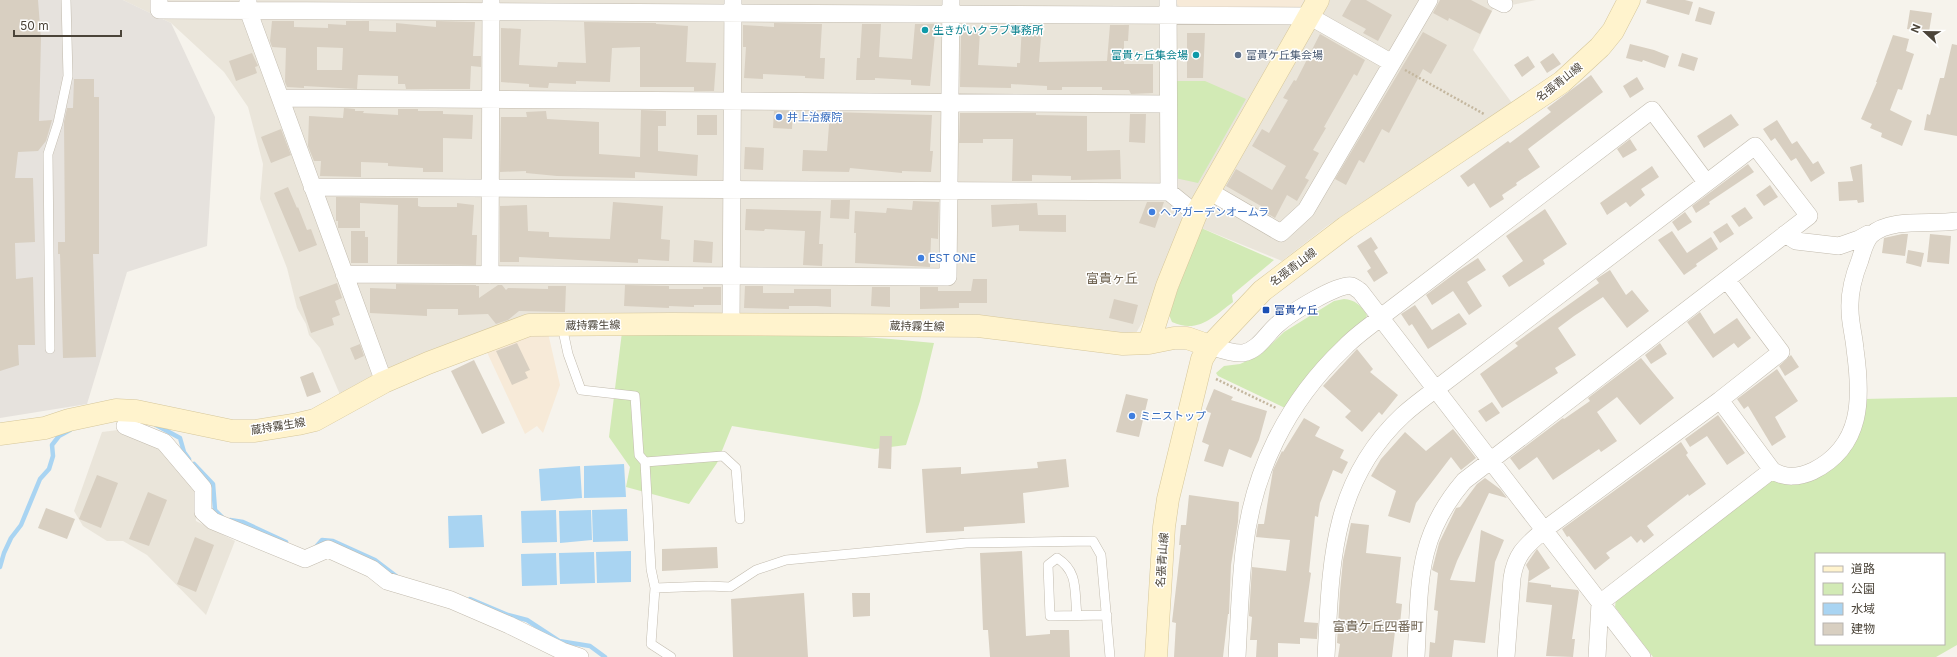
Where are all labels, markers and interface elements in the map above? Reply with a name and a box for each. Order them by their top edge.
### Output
scale bar [14,12,121,38]
north arrow [1905,12,1945,52]
text: 50 m [20,18,49,33]
text: N [1908,22,1924,35]
place label: 生きがいクラブ事務所 [933,23,1044,37]
marker: 生きがいクラブ事務所 [920,25,930,35]
place label: 富貴ヶ丘集会場 [1111,48,1188,62]
place label: 富貴ケ丘集会場 [1246,48,1323,62]
marker: 富貴ヶ丘集会場 [1191,50,1201,60]
marker: 富貴ケ丘集会場 [1233,50,1243,60]
street label: 名張青山線 [1533,60,1585,104]
place label: 井上治療院 [787,110,842,124]
marker: 井上治療院 [774,112,784,122]
place label: ヘアガーデンオームラ [1160,205,1269,219]
marker: ヘアガーデンオームラ [1147,207,1157,217]
street label: 名張青山線 [1267,245,1319,289]
place label: EST ONE [929,251,976,265]
marker: EST ONE [916,253,926,263]
district label: 富貴ヶ丘 [1086,270,1138,286]
place label: 富貴ケ丘 [1274,303,1318,317]
marker: 富貴ケ丘 [1261,305,1271,315]
street label: 蔵持霧生線 [565,318,621,332]
street label: 蔵持霧生線 [889,319,945,333]
place label: ミニストップ [1140,409,1206,423]
marker: ミニストップ [1127,411,1137,421]
street label: 蔵持霧生線 [250,415,306,437]
street label: 名張青山線 [1153,532,1171,588]
legend [1815,553,1945,645]
text: 道路 [1851,561,1875,576]
text: 公園 [1851,581,1875,596]
text: 水域 [1851,601,1875,616]
district label: 富貴ケ丘四番町 [1332,618,1424,634]
text: 建物 [1851,621,1875,636]

